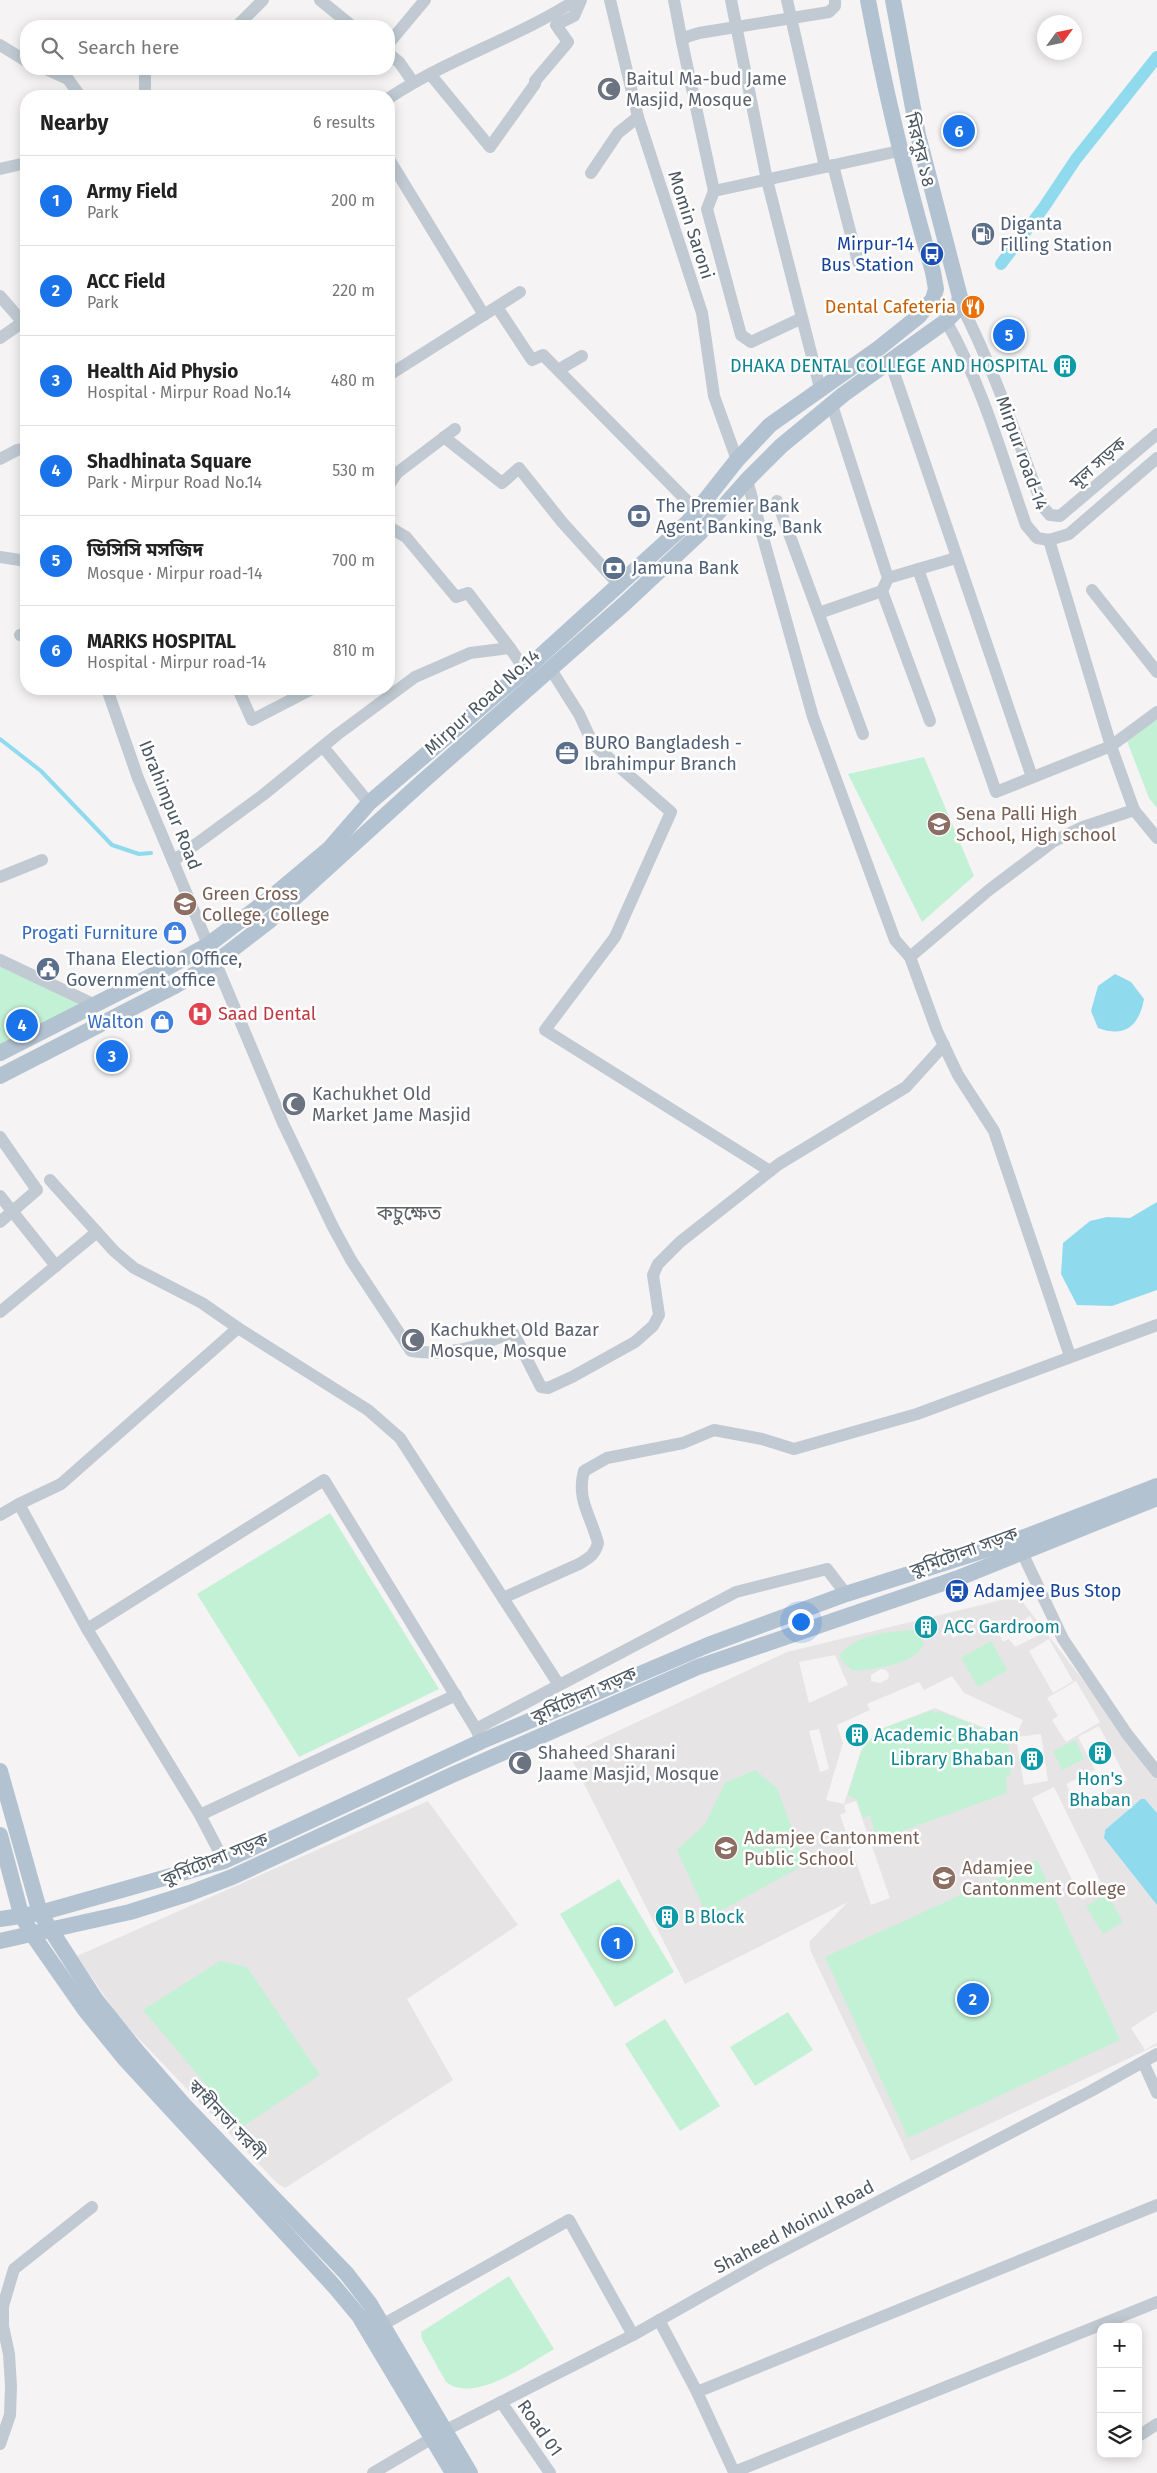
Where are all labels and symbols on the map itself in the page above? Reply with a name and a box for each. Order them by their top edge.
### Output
north arrow [1037,15,1082,60]
place label: Baitul Ma-bud Jame Masjid, Mosque [626,68,787,111]
mosque icon: Baitul Ma-bud Jame Masjid, Mosque [596,76,622,102]
street label: মিরপুর ১৪ [900,109,940,190]
pin: 6 [943,112,975,150]
street label: Momin Saroni [663,168,719,282]
place label: Diganta Filling Station [1000,213,1112,256]
fuel station icon: Diganta Filling Station [970,221,996,247]
place label: Mirpur-14 Bus Station [821,233,914,276]
bus stop icon: Mirpur-14 Bus Station [919,241,945,267]
restaurant icon: Dental Cafeteria [960,294,986,320]
place label: Dental Cafeteria [825,296,956,318]
pin: 5 [993,316,1025,354]
building icon: DHAKA DENTAL COLLEGE AND HOSPITAL [1052,353,1078,379]
place label: DHAKA DENTAL COLLEGE AND HOSPITAL [730,355,1048,377]
street label: Mirpur road-14 [991,393,1053,513]
street label: মূল সড়ক [1065,432,1131,494]
place label: The Premier Bank Agent Banking, Bank [656,495,823,538]
bank icon: The Premier Bank Agent Banking, Bank [626,503,652,529]
bank icon: Jamuna Bank [601,555,627,581]
place label: Jamuna Bank [632,557,740,579]
street label: Mirpur Road No.14 [420,644,545,760]
place label: BURO Bangladesh - Ibrahimpur Branch [584,732,742,775]
street label: Ibrahimpur Road [134,737,206,873]
office icon: BURO Bangladesh - Ibrahimpur Branch [554,740,580,766]
place label: Sena Palli High School, High school [956,803,1116,846]
school or university icon: Sena Palli High School, High school [926,811,952,837]
place label: Green Cross College, College [202,883,330,926]
school or university icon: Green Cross College, College [172,891,198,917]
shop icon: Progati Furniture [162,920,188,946]
place label: Progati Furniture [21,922,158,944]
place label: Thana Election Office, Government office [66,948,242,991]
public building icon: Thana Election Office, Government office [35,956,61,982]
hospital icon: Saad Dental [187,1001,213,1027]
place label: Saad Dental [218,1003,316,1025]
pin: 4 [6,1006,38,1044]
shop icon: Walton [149,1009,175,1035]
place label: Walton [87,1011,144,1033]
pin: 3 [96,1037,128,1075]
place label: Kachukhet Old Market Jame Masjid [312,1083,471,1126]
mosque icon: Kachukhet Old Market Jame Masjid [281,1091,307,1117]
district label: কচুক্ষেত [376,1201,442,1226]
place label: Kachukhet Old Bazar Mosque, Mosque [430,1319,599,1362]
mosque icon: Kachukhet Old Bazar Mosque, Mosque [400,1327,426,1353]
street label: কুর্মিটোলা সড়ক [906,1522,1021,1582]
bus stop icon: Adamjee Bus Stop [944,1578,970,1604]
place label: Adamjee Bus Stop [974,1580,1122,1602]
your location [788,1609,814,1635]
building icon: ACC Gardroom [913,1614,939,1640]
place label: ACC Gardroom [944,1616,1060,1638]
street label: কুর্মিটোলা সড়ক [527,1662,640,1728]
building icon: Academic Bhaban [844,1722,870,1748]
place label: Academic Bhaban [874,1724,1019,1746]
building icon: Hon's Bhaban [1087,1740,1113,1766]
place label: Shaheed Sharani Jaame Masjid, Mosque [538,1742,719,1785]
building icon: Library Bhaban [1019,1746,1045,1772]
place label: Library Bhaban [890,1748,1014,1770]
mosque icon: Shaheed Sharani Jaame Masjid, Mosque [507,1750,533,1776]
place label: Hon's Bhaban [1069,1768,1131,1811]
place label: Adamjee Cantonment Public School [744,1827,920,1870]
street label: কুর্মিটোলা সড়ক [158,1828,272,1891]
school or university icon: Adamjee Cantonment Public School [713,1835,739,1861]
place label: Adamjee Cantonment College [962,1857,1126,1900]
school or university icon: Adamjee Cantonment College [931,1865,957,1891]
building icon: B Block [654,1904,680,1930]
place label: B Block [684,1906,745,1928]
pin: 1 [601,1924,633,1962]
pin: 2 [957,1980,989,2018]
street label: স্বাধীনতা সরণী [183,2075,271,2165]
street label: Shaheed Moinul Road [710,2175,878,2279]
street label: Road 01 [513,2396,567,2460]

